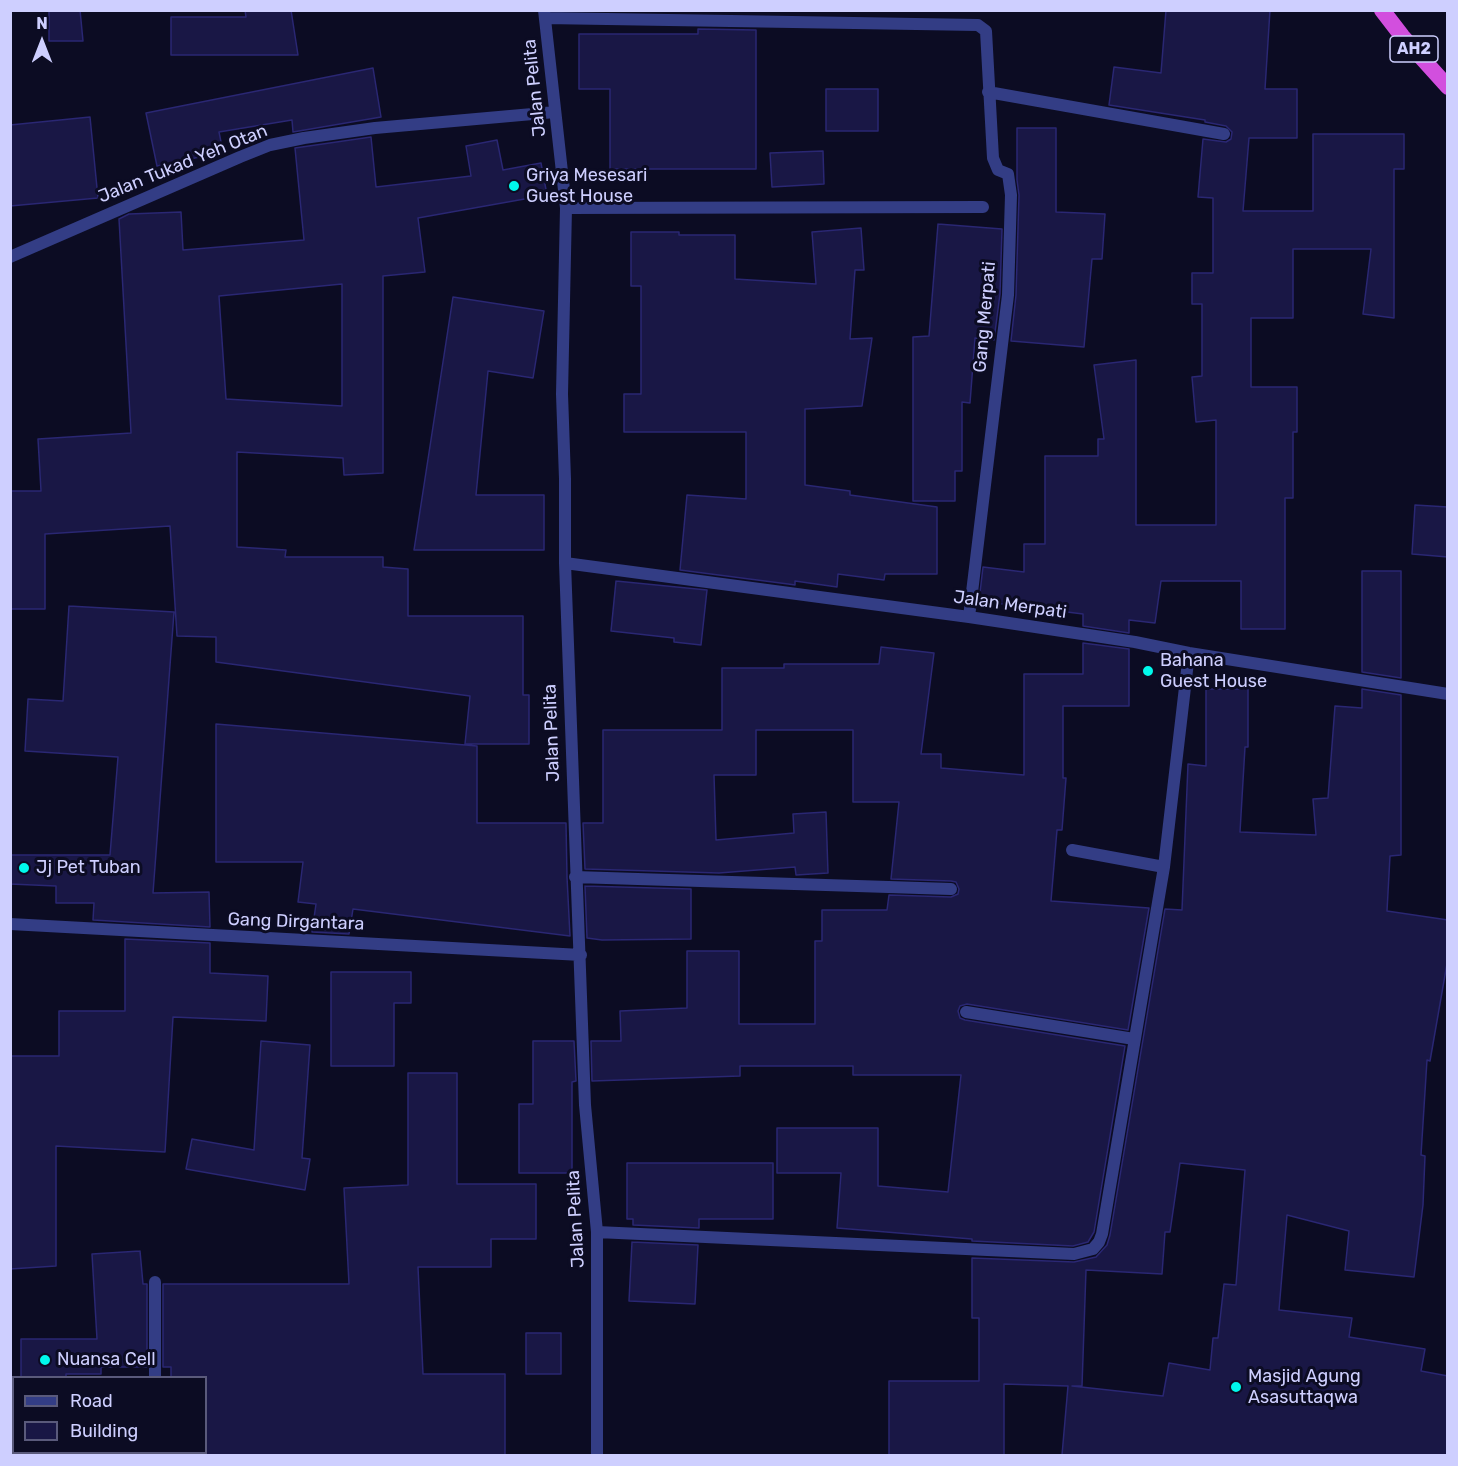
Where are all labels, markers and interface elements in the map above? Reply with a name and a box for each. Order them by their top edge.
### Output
north arrow [12,12,72,72]
text: N [36,14,48,33]
road number: AH2 [1390,36,1438,62]
street label: Jalan Pelita [519,38,551,138]
street label: Jalan Tukad Yeh Otan [95,120,271,208]
place label: Griya Mesesari Guest House [526,165,647,207]
marker: Griya Mesesari Guest House [507,179,521,193]
street label: Gang Merpati [969,261,1001,373]
street label: Jalan Merpati [952,586,1068,624]
place label: Bahana Guest House [1160,650,1267,692]
marker: Bahana Guest House [1141,664,1155,678]
street label: Jalan Pelita [539,684,565,782]
place label: Jj Pet Tuban [36,857,141,879]
marker: Jj Pet Tuban [17,861,31,875]
street label: Gang Dirgantara [227,909,365,935]
street label: Jalan Pelita [563,1169,589,1269]
place label: Nuansa Cell [57,1349,156,1371]
marker: Nuansa Cell [38,1353,52,1367]
place label: Masjid Agung Asasuttaqwa [1248,1366,1361,1408]
legend [12,1376,207,1454]
marker: Masjid Agung Asasuttaqwa [1229,1380,1243,1394]
text: Road [70,1390,113,1412]
text: Building [70,1420,138,1442]

